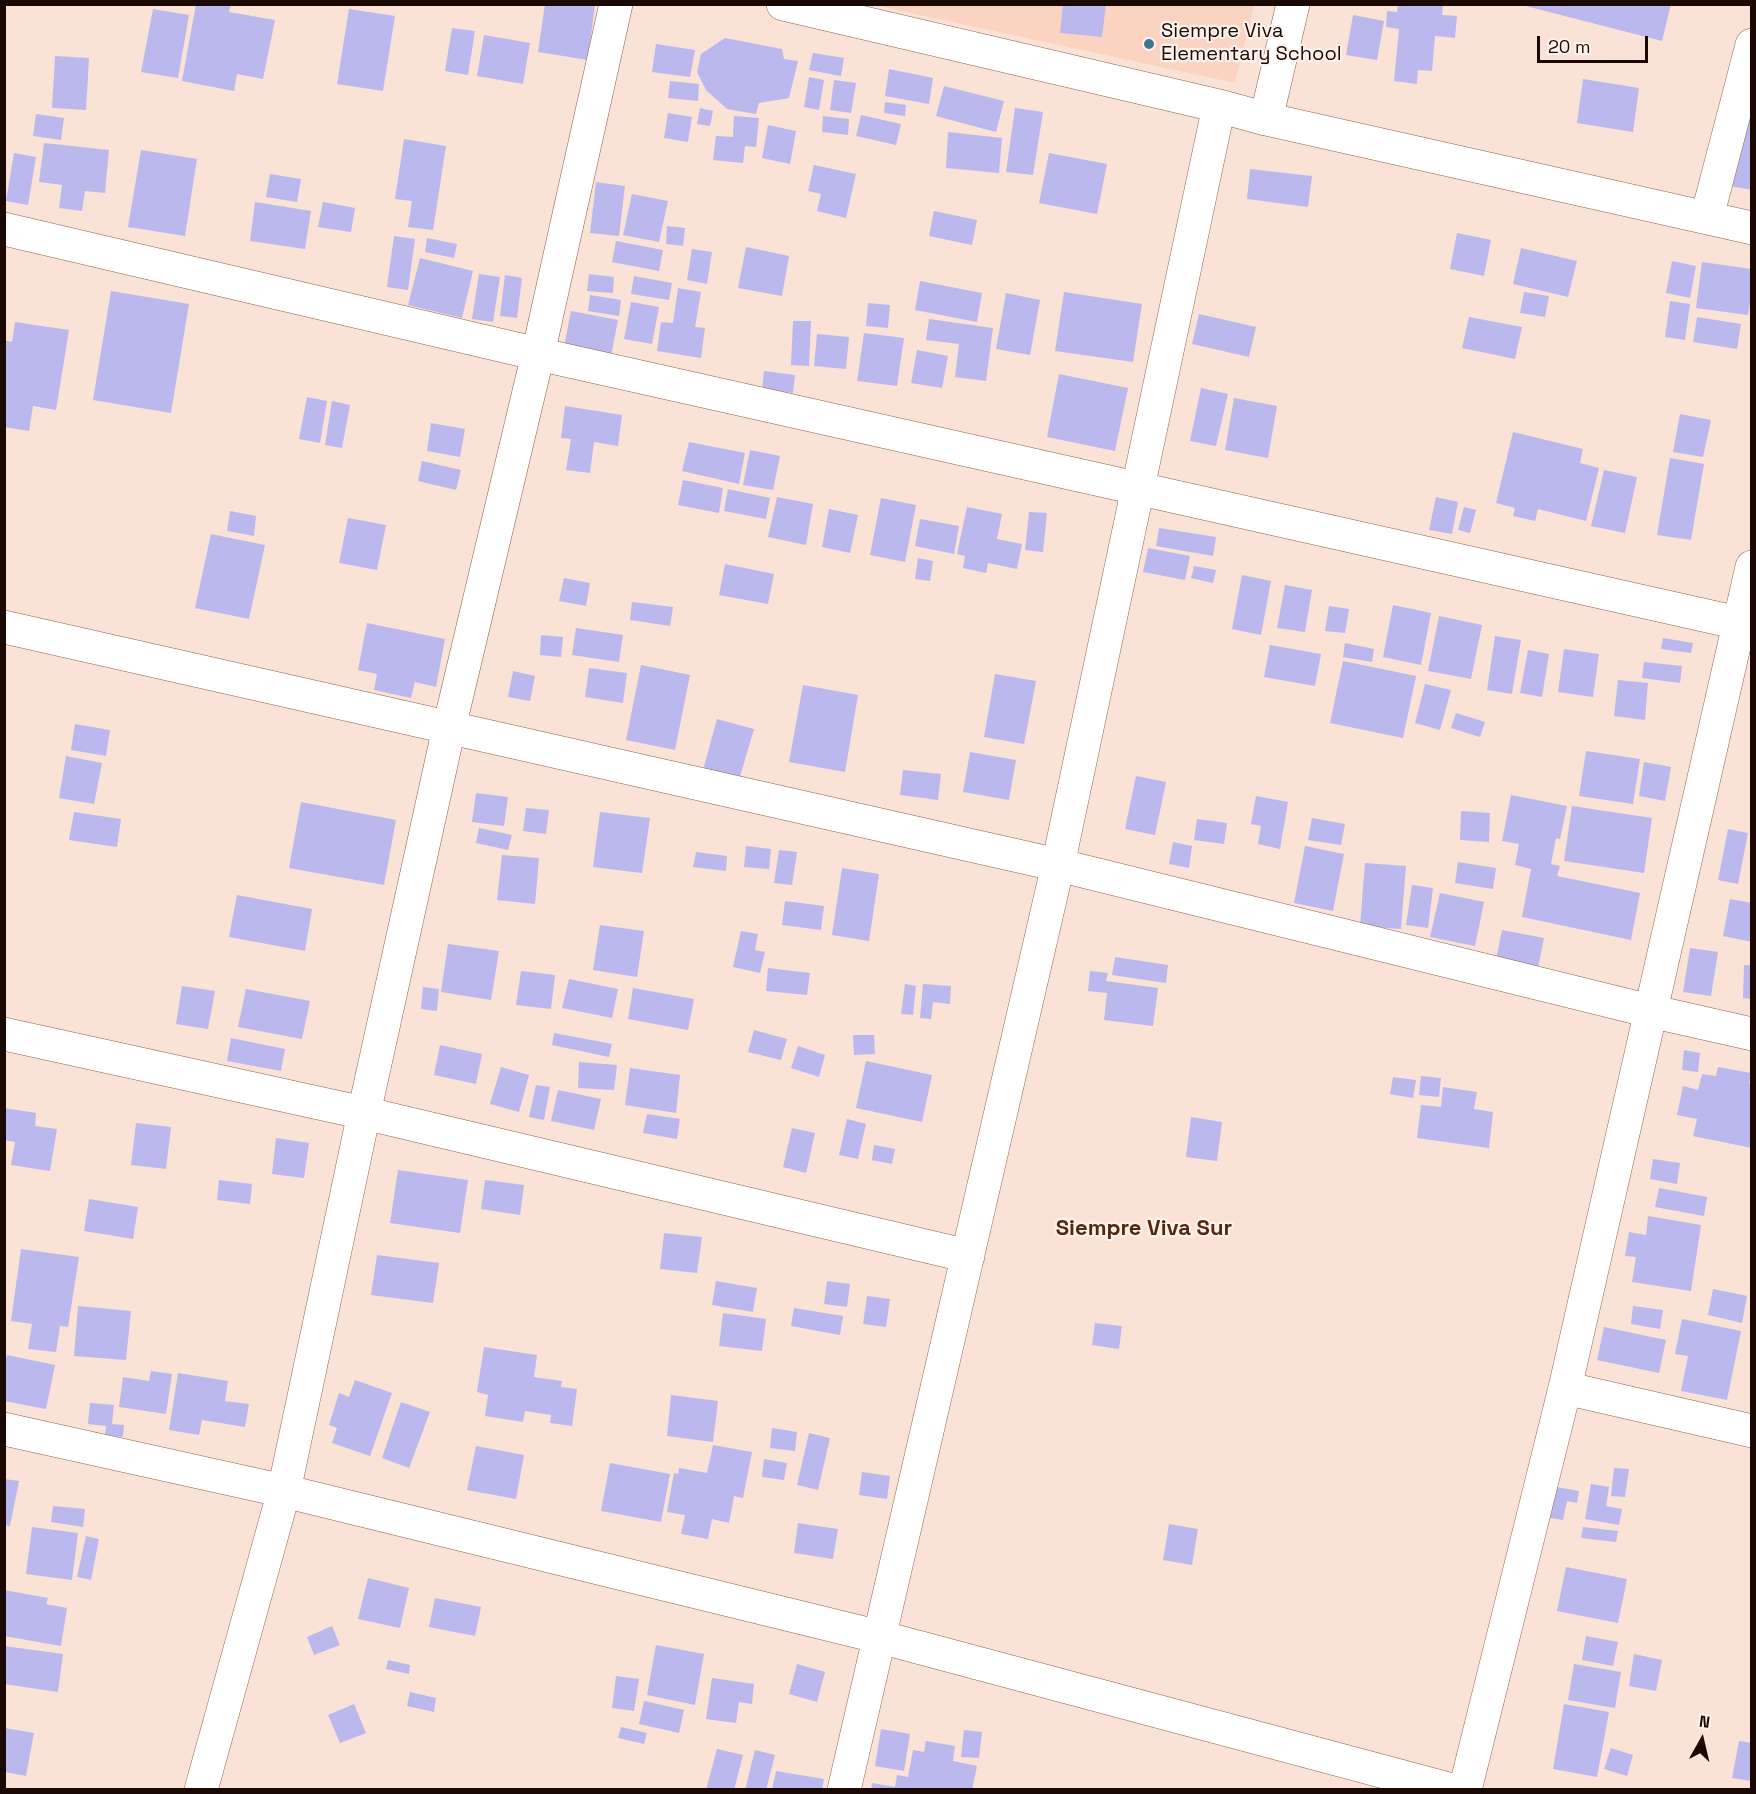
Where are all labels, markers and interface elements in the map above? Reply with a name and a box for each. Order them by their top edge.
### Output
place label: Siempre Viva Elementary School [1161,20,1342,67]
scale bar [1540,24,1651,62]
text: 20 m [1548,35,1591,58]
marker: Siempre Viva Elementary School [1142,37,1156,51]
district label: Siempre Viva Sur [1056,1216,1232,1242]
north arrow [1672,1710,1732,1770]
text: N [1698,1711,1711,1733]

